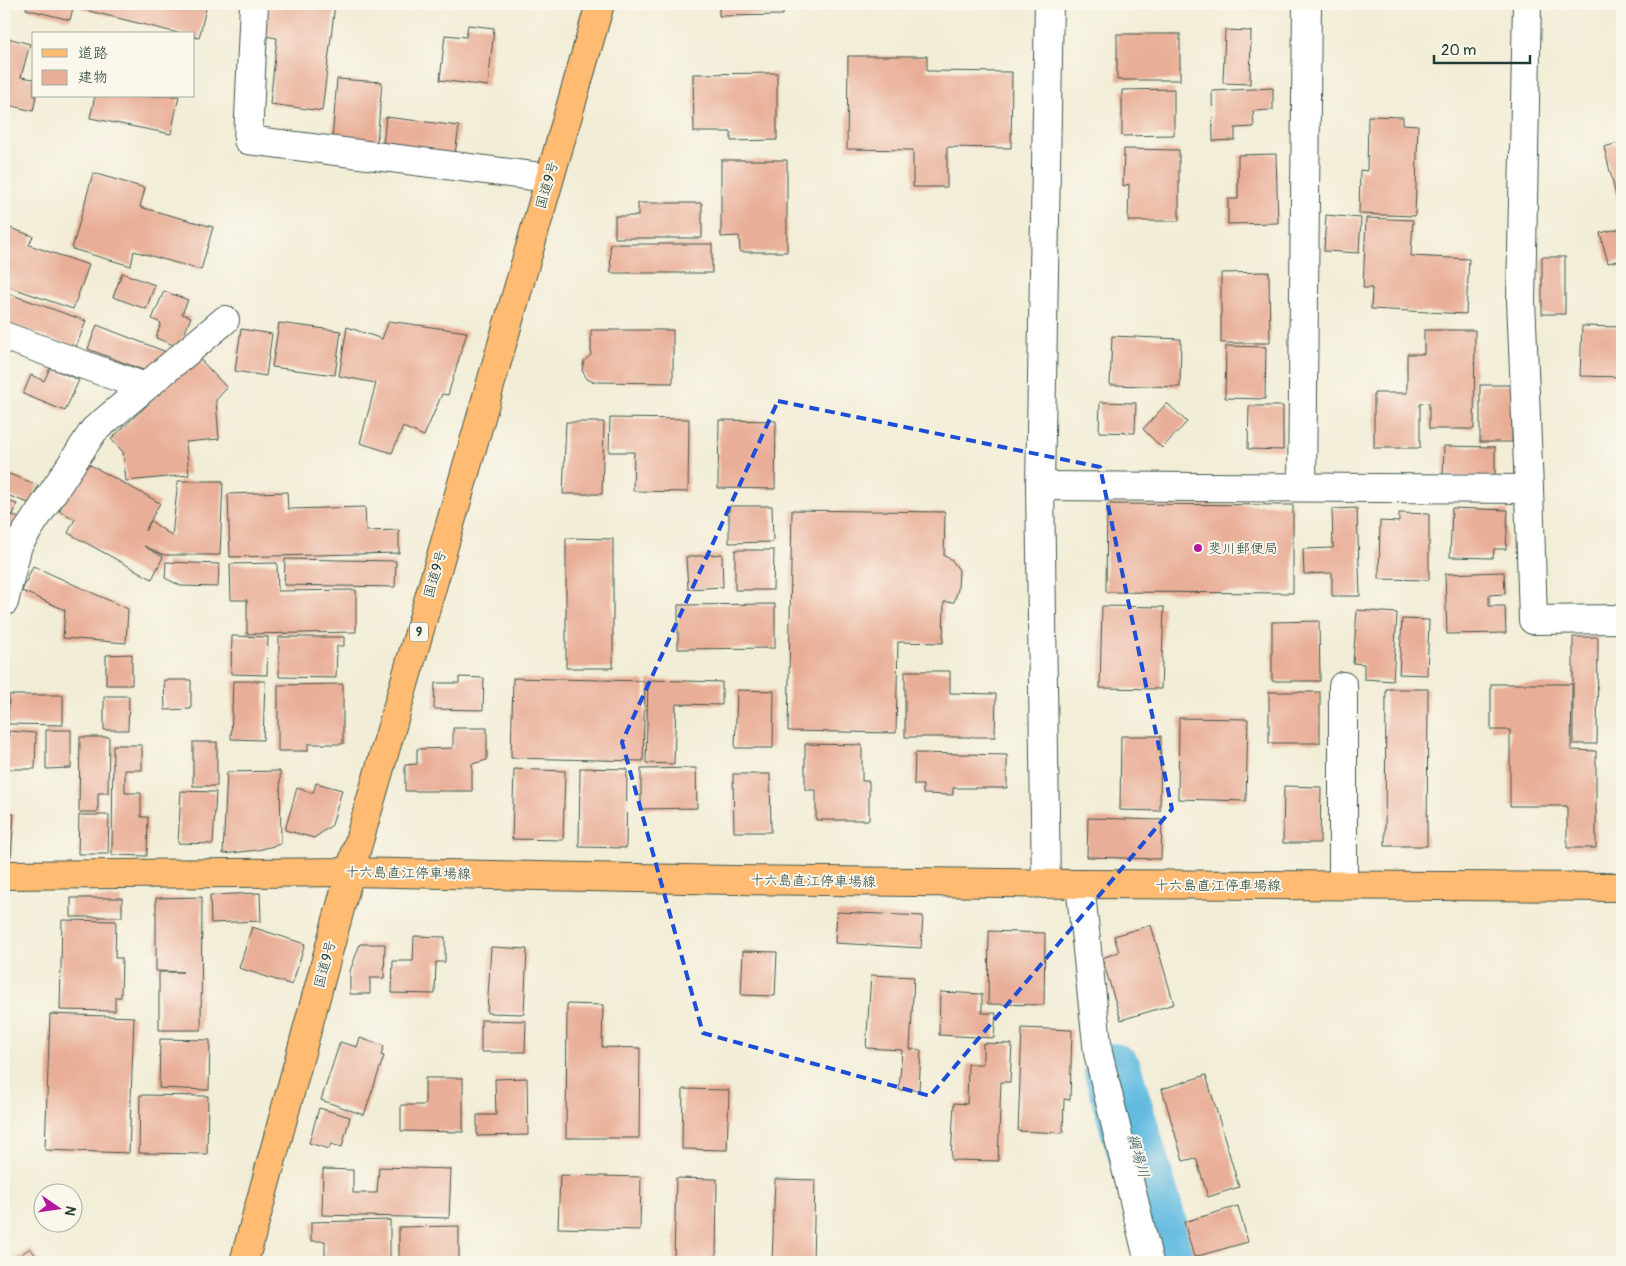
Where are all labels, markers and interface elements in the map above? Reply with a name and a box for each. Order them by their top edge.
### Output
legend [32,32,195,98]
scale bar [1434,32,1530,64]
text: 20 m [1441,41,1476,60]
text: 道路 [78,44,108,63]
text: 建物 [78,68,108,87]
street label: 国道9号 [532,159,562,211]
place label: 斐川郵便局 [1208,540,1278,557]
marker: 斐川郵便局 [1192,542,1204,554]
street label: 国道9号 [420,548,450,600]
road number: 9 [410,622,428,642]
street label: 十六島直江停車場線 [345,863,471,883]
street label: 十六島直江停車場線 [750,871,876,891]
street label: 十六島直江停車場線 [1155,877,1281,894]
street label: 国道9号 [310,938,340,990]
water label: 綱場川 [1123,1132,1153,1180]
north arrow [32,1184,82,1234]
text: N [61,1204,80,1217]

